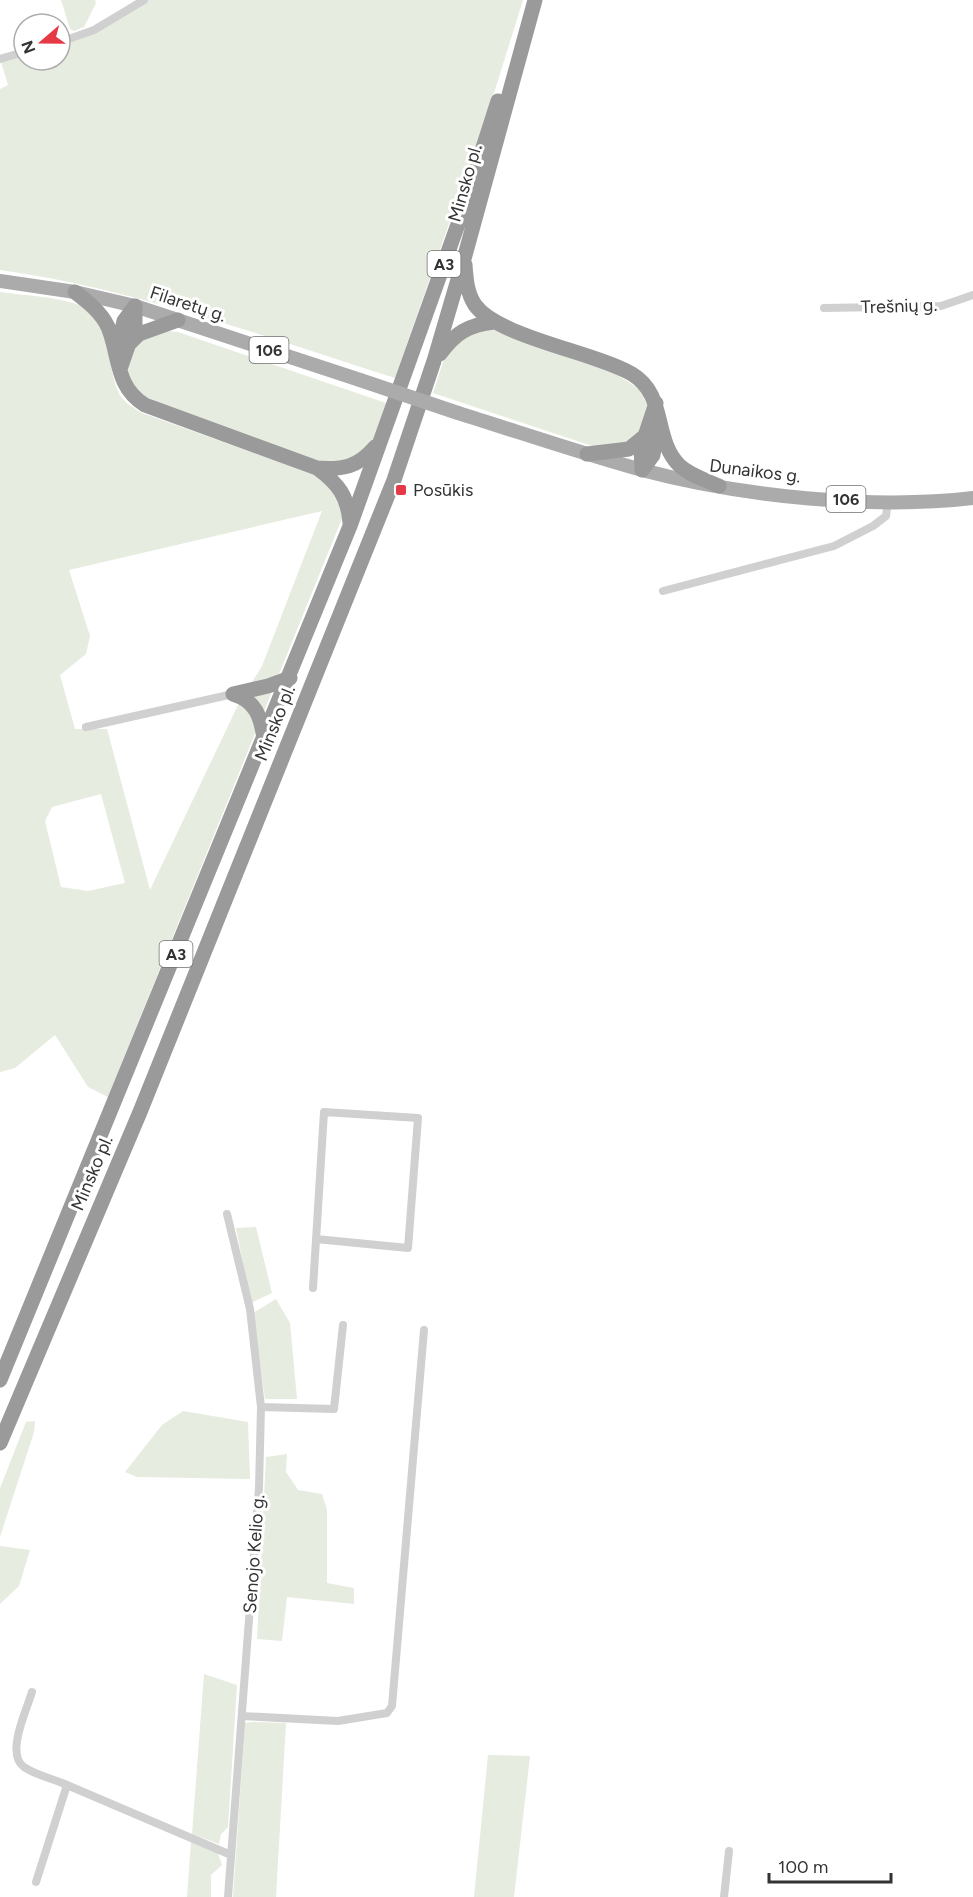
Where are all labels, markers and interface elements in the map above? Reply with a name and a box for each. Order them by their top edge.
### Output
north arrow [12,12,72,72]
text: N [17,38,39,56]
street label: Minsko pl. [443,142,487,224]
road number: A3 [428,251,460,277]
street label: Filaretų g. [147,281,229,327]
street label: Trešnių g. [860,294,938,318]
road number: 106 [250,337,288,363]
street label: Dunaikos g. [708,454,802,488]
place label: Posūkis [413,479,473,501]
marker: Posūkis [394,483,408,497]
road number: 106 [826,486,866,512]
street label: Minsko pl. [250,682,300,764]
road number: A3 [160,941,192,967]
street label: Minsko pl. [66,1132,118,1214]
street label: Senojo Kelio g. [239,1494,269,1614]
scale bar [769,1846,890,1884]
text: 100 m [778,1856,828,1878]

